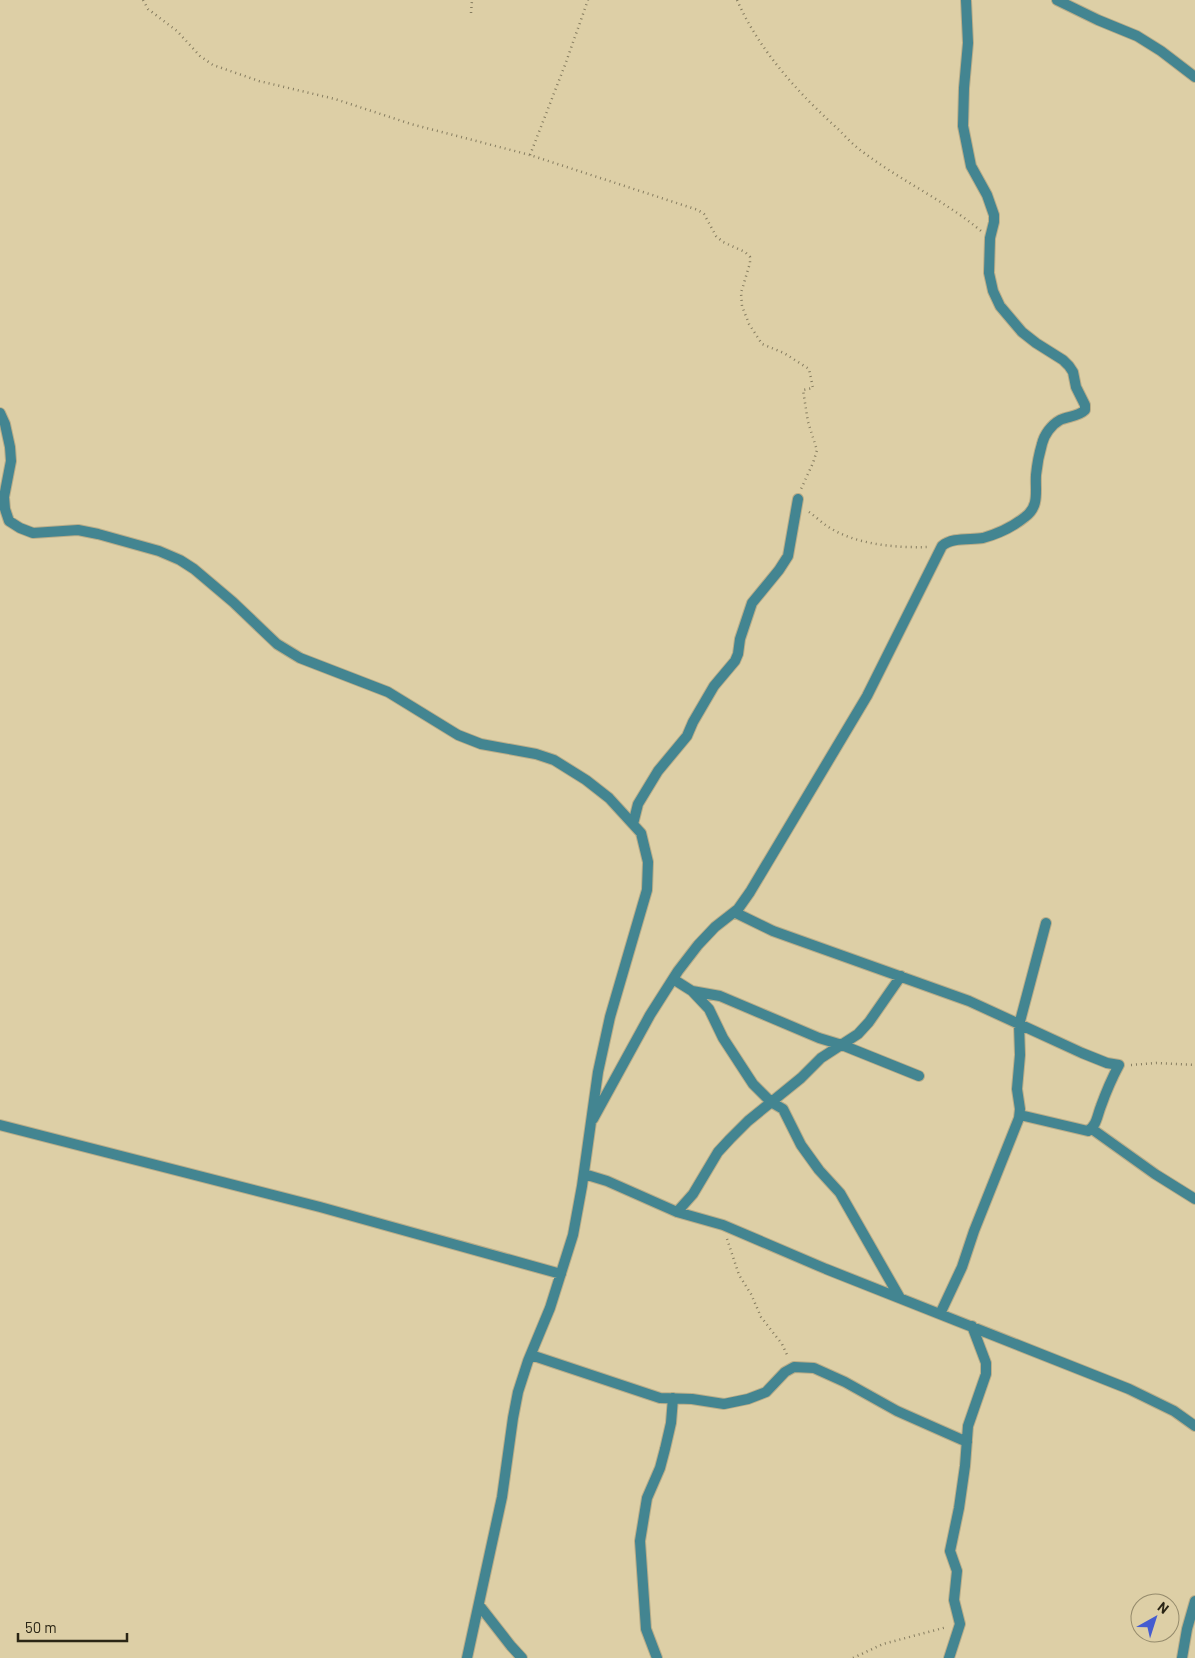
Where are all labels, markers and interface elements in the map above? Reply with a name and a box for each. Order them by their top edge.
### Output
north arrow [1130,1593,1180,1643]
text: N [1155,1598,1172,1617]
scale bar [18,1610,126,1642]
text: 50 m [25,1618,57,1636]

